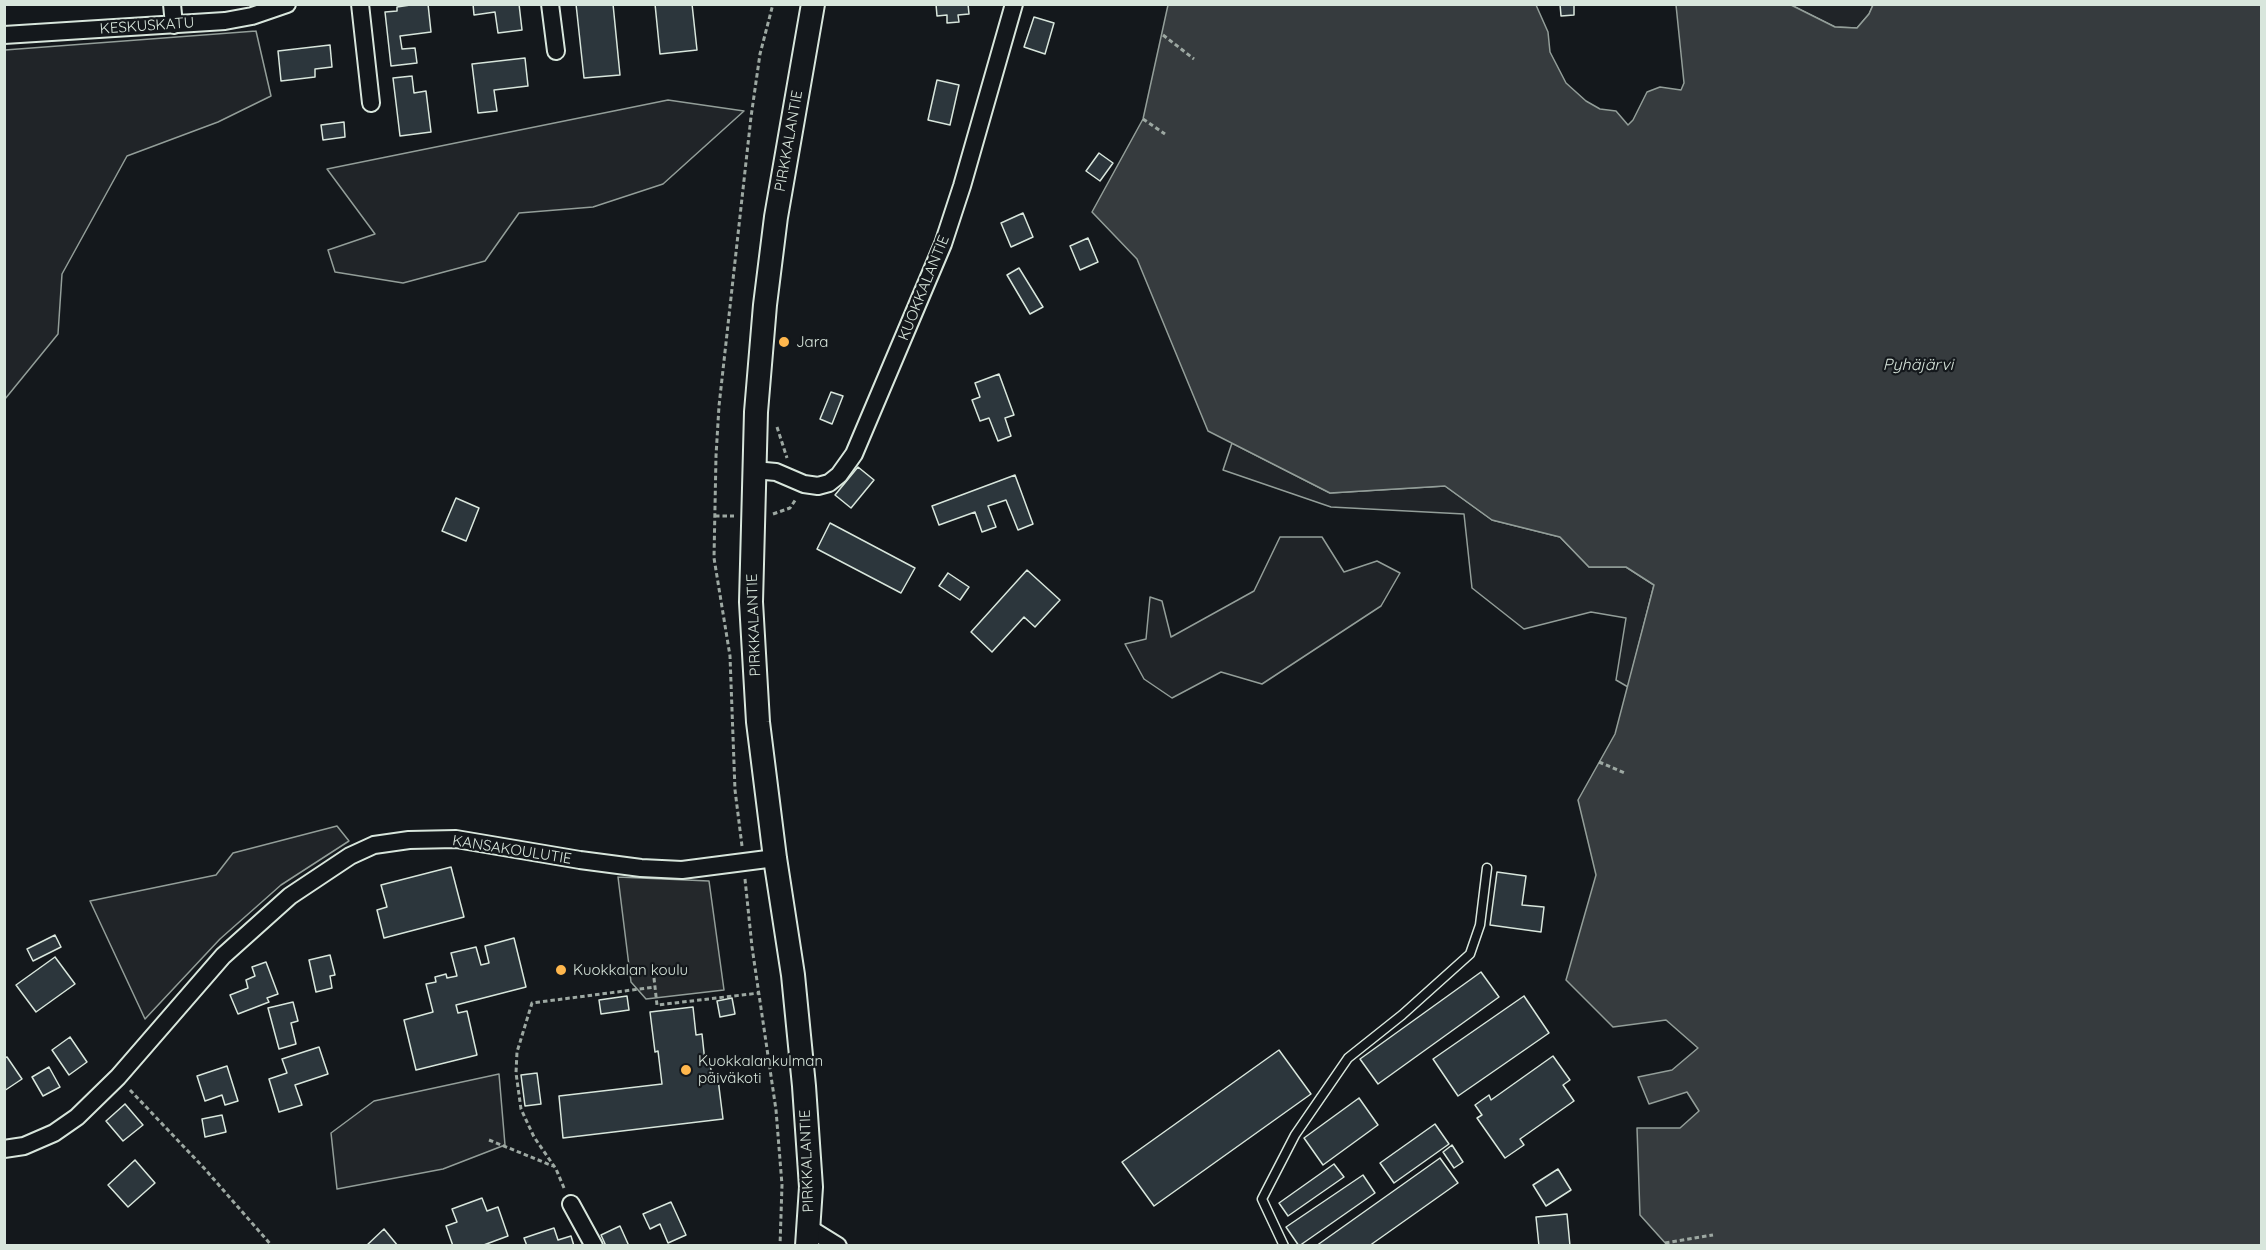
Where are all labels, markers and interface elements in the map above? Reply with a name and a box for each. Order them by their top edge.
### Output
street label: KESKUSKATU [99,14,195,38]
street label: PIRKKALANTIE [771,89,807,193]
street label: KUOKKALANTIE [895,233,953,343]
place label: Jara [796,333,828,351]
marker: Jara [777,335,791,349]
water label: Pyhäjärvi [1883,355,1953,375]
street label: PIRKKALANTIE [743,573,765,677]
street label: KANSAKOULUTIE [451,832,573,868]
place label: Kuokkalan koulu [573,961,688,979]
marker: Kuokkalan koulu [554,963,568,977]
place label: Kuokkalankulman päiväkoti [698,1052,823,1087]
marker: Kuokkalankulman päiväkoti [679,1063,693,1077]
street label: PIRKKALANTIE [796,1109,818,1213]

